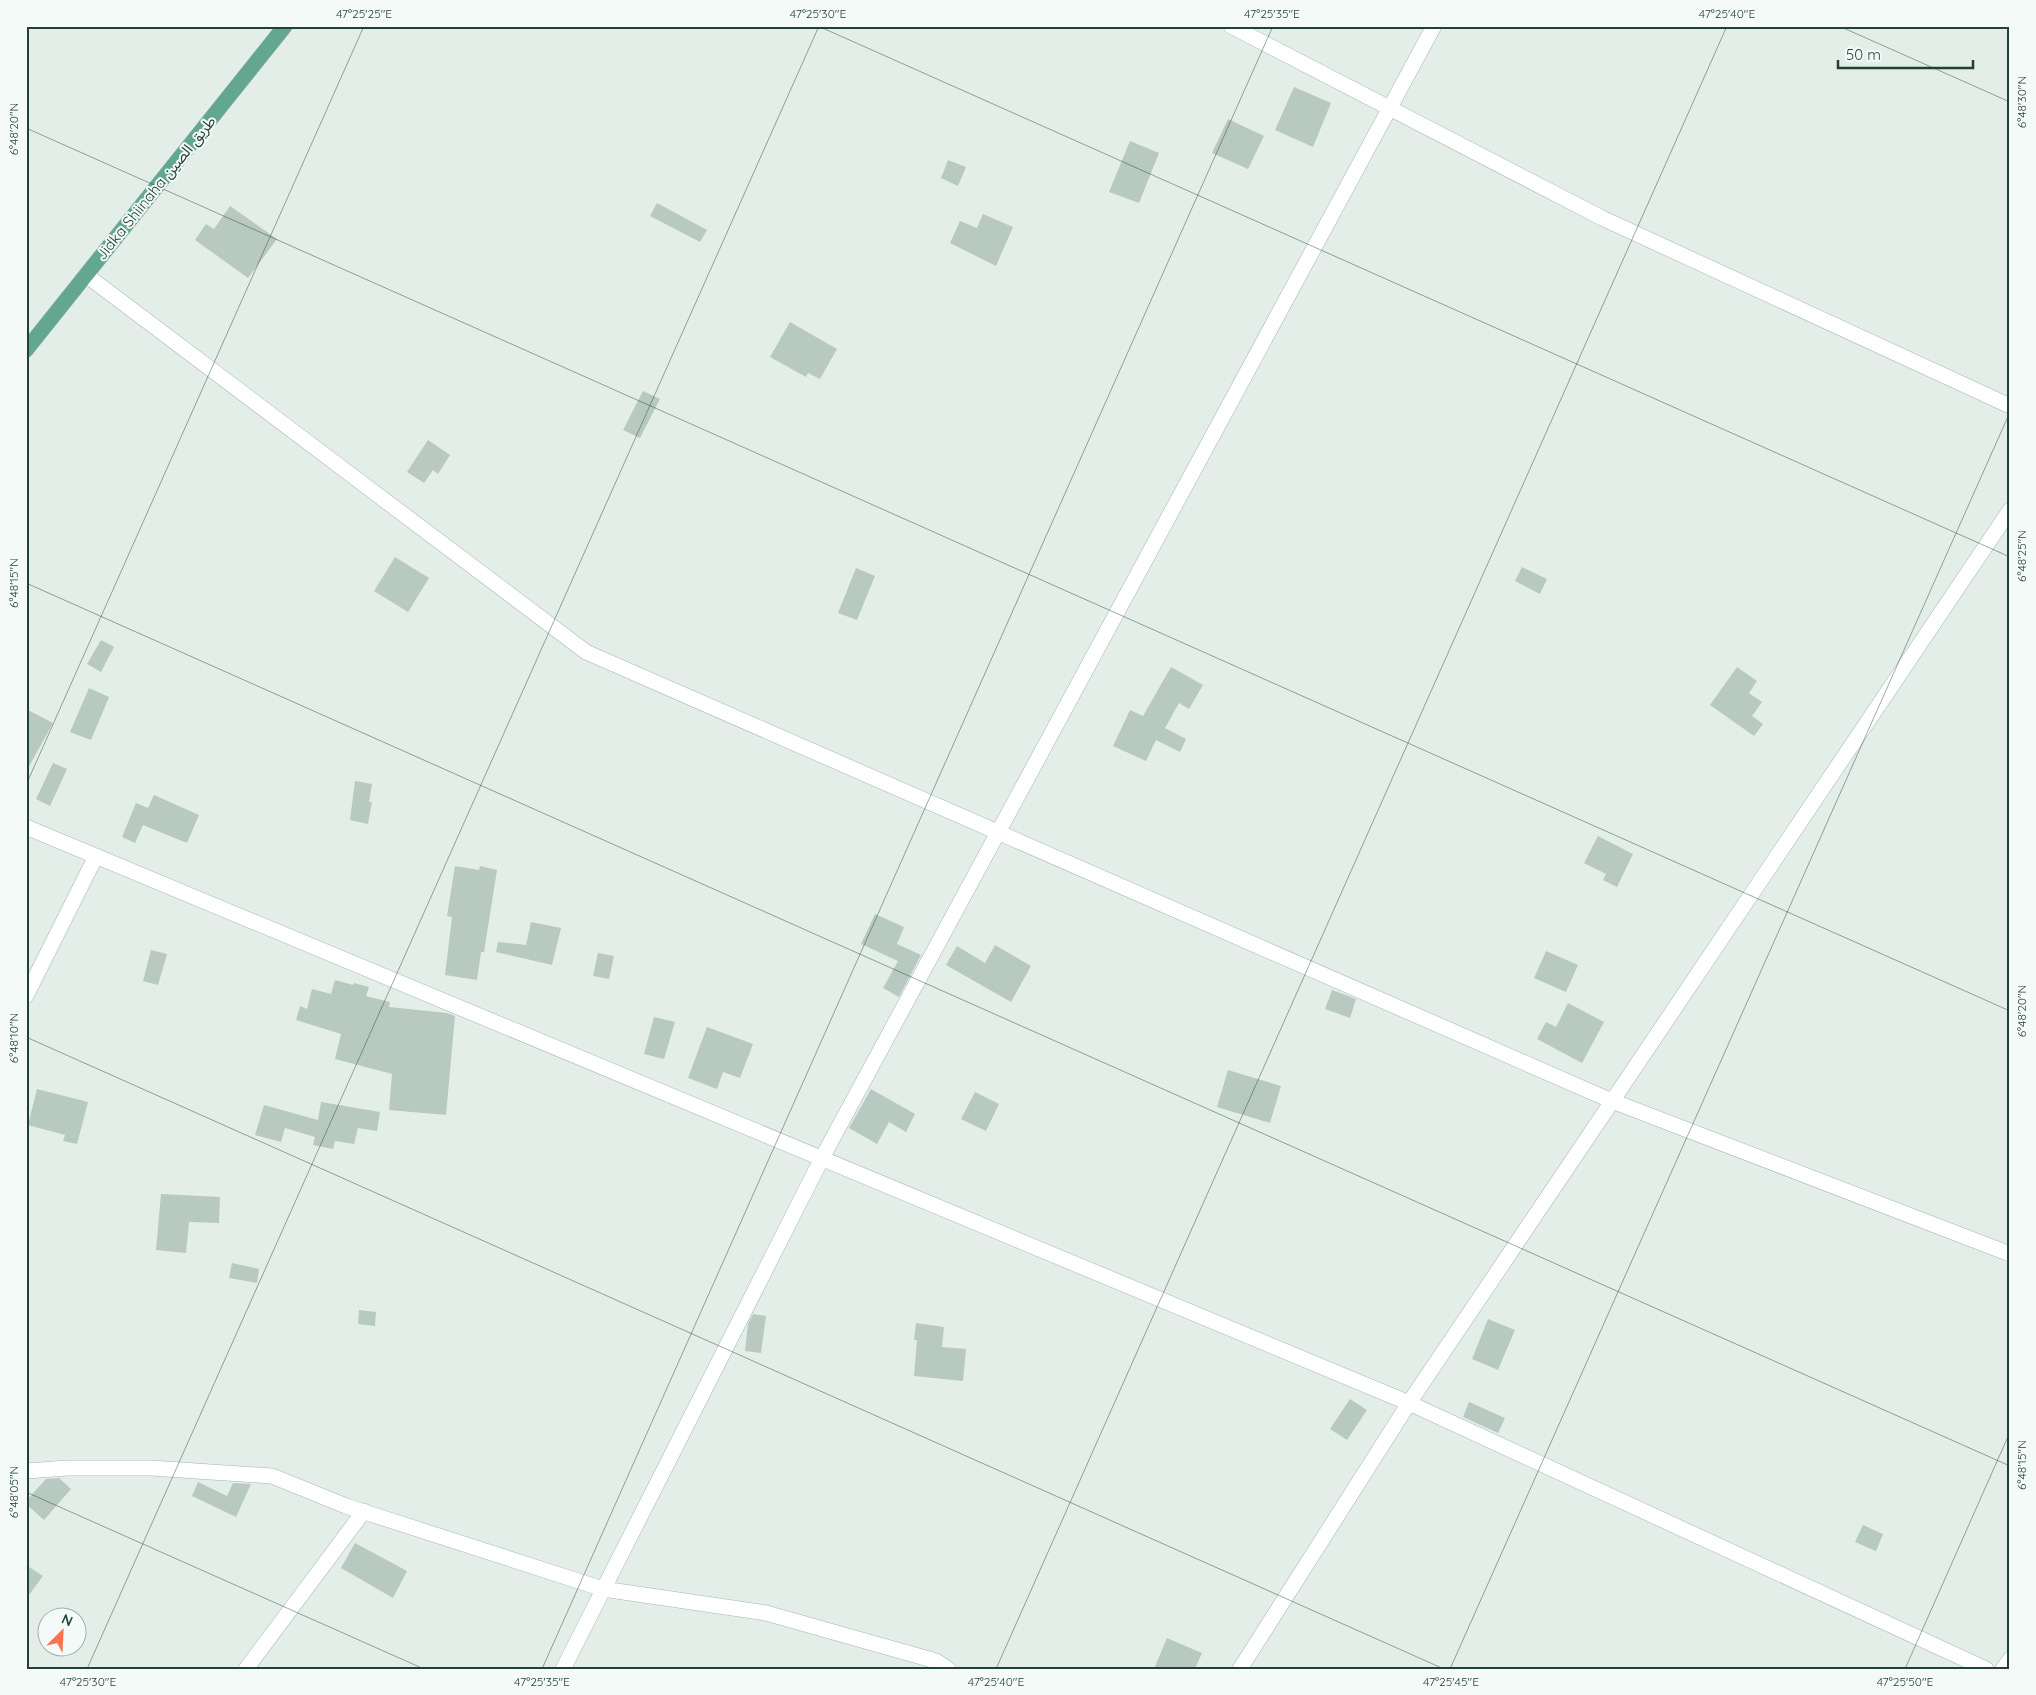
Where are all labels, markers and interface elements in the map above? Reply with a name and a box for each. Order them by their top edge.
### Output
text: 47°25'25"E [336,6,392,21]
text: 47°25'30"E [790,6,846,21]
text: 47°25'35"E [1244,6,1300,21]
text: 47°25'40"E [1699,6,1755,21]
scale bar [1838,38,1974,70]
text: 50 m [1846,45,1881,64]
text: 6°48'30"N [2014,76,2029,128]
text: 6°48'20"N [6,103,21,155]
street label: Jidka Shiinaha طريق الصين [92,112,220,264]
text: 6°48'25"N [2014,530,2029,582]
text: 6°48'15"N [6,558,21,608]
text: 6°48'20"N [2014,985,2029,1037]
text: 6°48'10"N [6,1013,21,1063]
text: 6°48'15"N [2014,1440,2029,1490]
text: 6°48'05"N [6,1466,21,1518]
north arrow [38,1608,88,1658]
text: N [59,1610,76,1630]
text: 47°25'30"E [60,1674,116,1689]
text: 47°25'35"E [514,1674,570,1689]
text: 47°25'40"E [968,1674,1024,1689]
text: 47°25'45"E [1423,1674,1479,1689]
text: 47°25'50"E [1877,1674,1934,1689]

